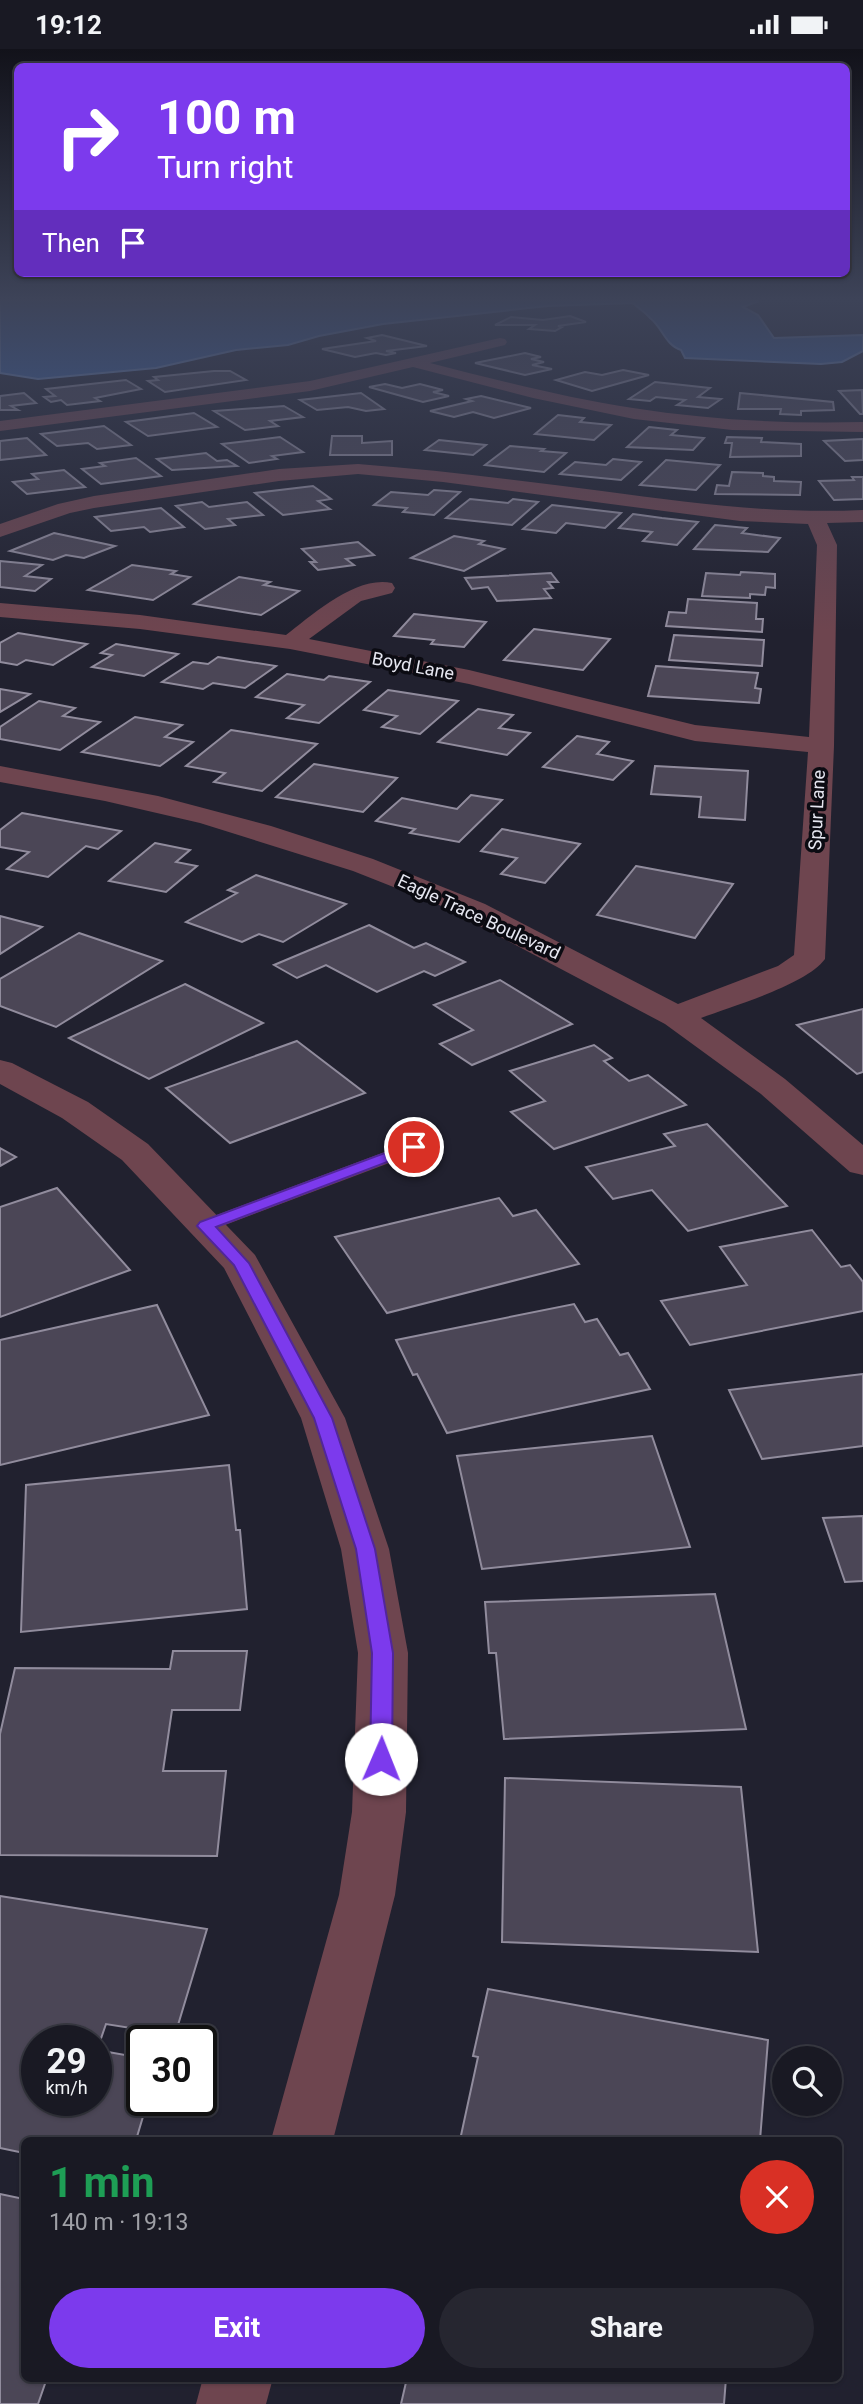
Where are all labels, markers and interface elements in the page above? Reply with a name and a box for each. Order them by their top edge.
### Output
text: 19:12 [35,10,102,40]
text: 100 m [157,89,296,146]
icon: right [42,91,133,182]
text: Turn right [157,148,293,186]
icon: arrive [114,224,152,262]
text: Then [42,228,100,258]
street label: Boyd Lane [370,647,456,684]
street label: Spur Lane [804,769,829,851]
street label: Eagle Trace Boulevard [395,870,564,963]
pin [384,1117,444,1177]
icon: arrive [395,1128,433,1166]
position arrow [344,1722,418,1796]
speed limit sign: 30 [126,2025,217,2116]
text: 29 [46,2041,87,2082]
map controls [772,2046,842,2116]
button: search [772,2046,842,2116]
text: km/h [45,2077,88,2098]
text: 1 min [49,2158,155,2207]
button: close [740,2160,814,2234]
text: 140 m · 19:13 [49,2209,188,2236]
button: Exit [49,2288,425,2368]
button: Share [439,2288,814,2368]

